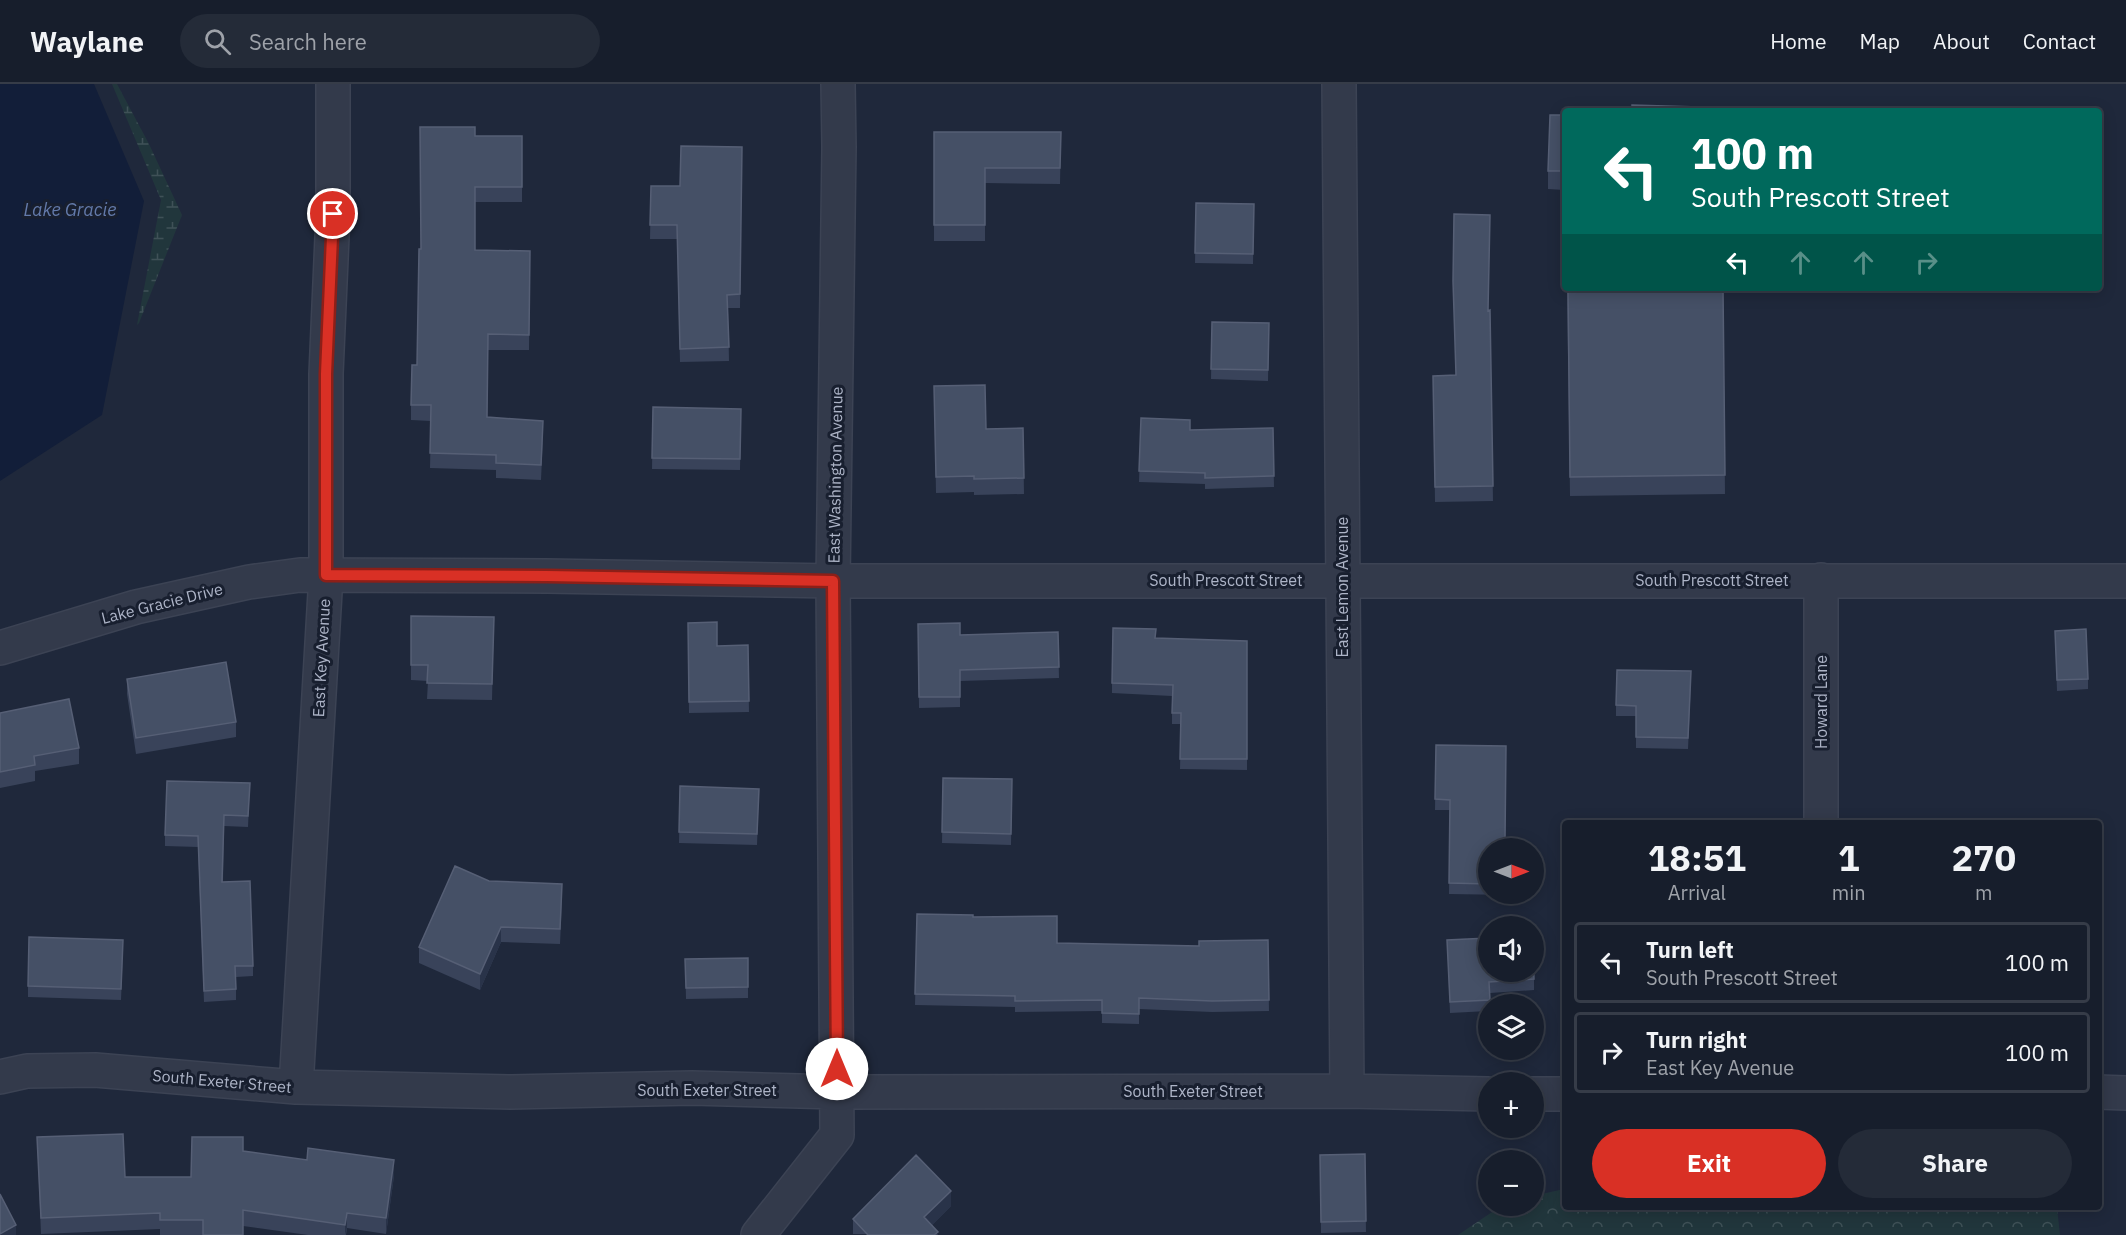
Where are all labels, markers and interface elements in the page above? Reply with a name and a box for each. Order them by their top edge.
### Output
search box [180,14,600,68]
text: Waylane [30,23,144,60]
icon: search [201,25,234,58]
text: Search here [249,27,367,56]
text: Home [1770,27,1827,55]
text: Map [1860,27,1900,55]
text: About [1933,27,1990,55]
text: Contact [2023,27,2096,55]
text: 100 m [1691,126,1814,181]
icon: left [1592,132,1670,210]
text: South Prescott Street [1691,179,1950,214]
pin [307,188,358,239]
icon: arrive [316,197,349,230]
water label: Lake Gracie [24,198,116,221]
icon: left [1721,246,1754,279]
icon: ahead [1784,246,1817,279]
icon: ahead [1847,246,1880,279]
icon: right [1910,246,1943,279]
street label: East Washington Avenue [823,386,847,564]
street label: East Lemon Avenue [1332,516,1352,657]
street label: South Prescott Street [1149,570,1303,590]
street label: South Prescott Street [1635,570,1789,590]
street label: Lake Gracie Drive [99,578,225,628]
street label: East Key Avenue [308,598,334,718]
street label: Howard Lane [1811,655,1831,749]
text: 18:51 [1648,834,1746,881]
text: 1 [1838,834,1860,881]
text: 270 [1951,834,2016,881]
north arrow [1478,838,1544,904]
map controls [1478,838,1544,1216]
text: Arrival [1668,879,1726,906]
text: min [1832,879,1866,906]
text: m [1975,879,1993,906]
button: sound [1478,916,1544,982]
text: Turn left [1646,935,1734,964]
icon: left [1595,946,1628,979]
text: 100 m [2005,948,2069,977]
text: South Prescott Street [1646,964,1838,991]
button: layers [1478,994,1544,1060]
text: Turn right [1646,1025,1747,1054]
icon: right [1595,1036,1628,1069]
position arrow [805,1037,869,1101]
text: 100 m [2005,1038,2069,1067]
text: East Key Avenue [1646,1054,1794,1081]
street label: South Exeter Street [152,1065,292,1097]
button: + [1478,1072,1544,1138]
street label: South Exeter Street [637,1080,777,1100]
street label: South Exeter Street [1123,1081,1263,1101]
button: Exit [1592,1129,1826,1198]
button: Share [1838,1129,2072,1198]
button: − [1478,1150,1544,1216]

